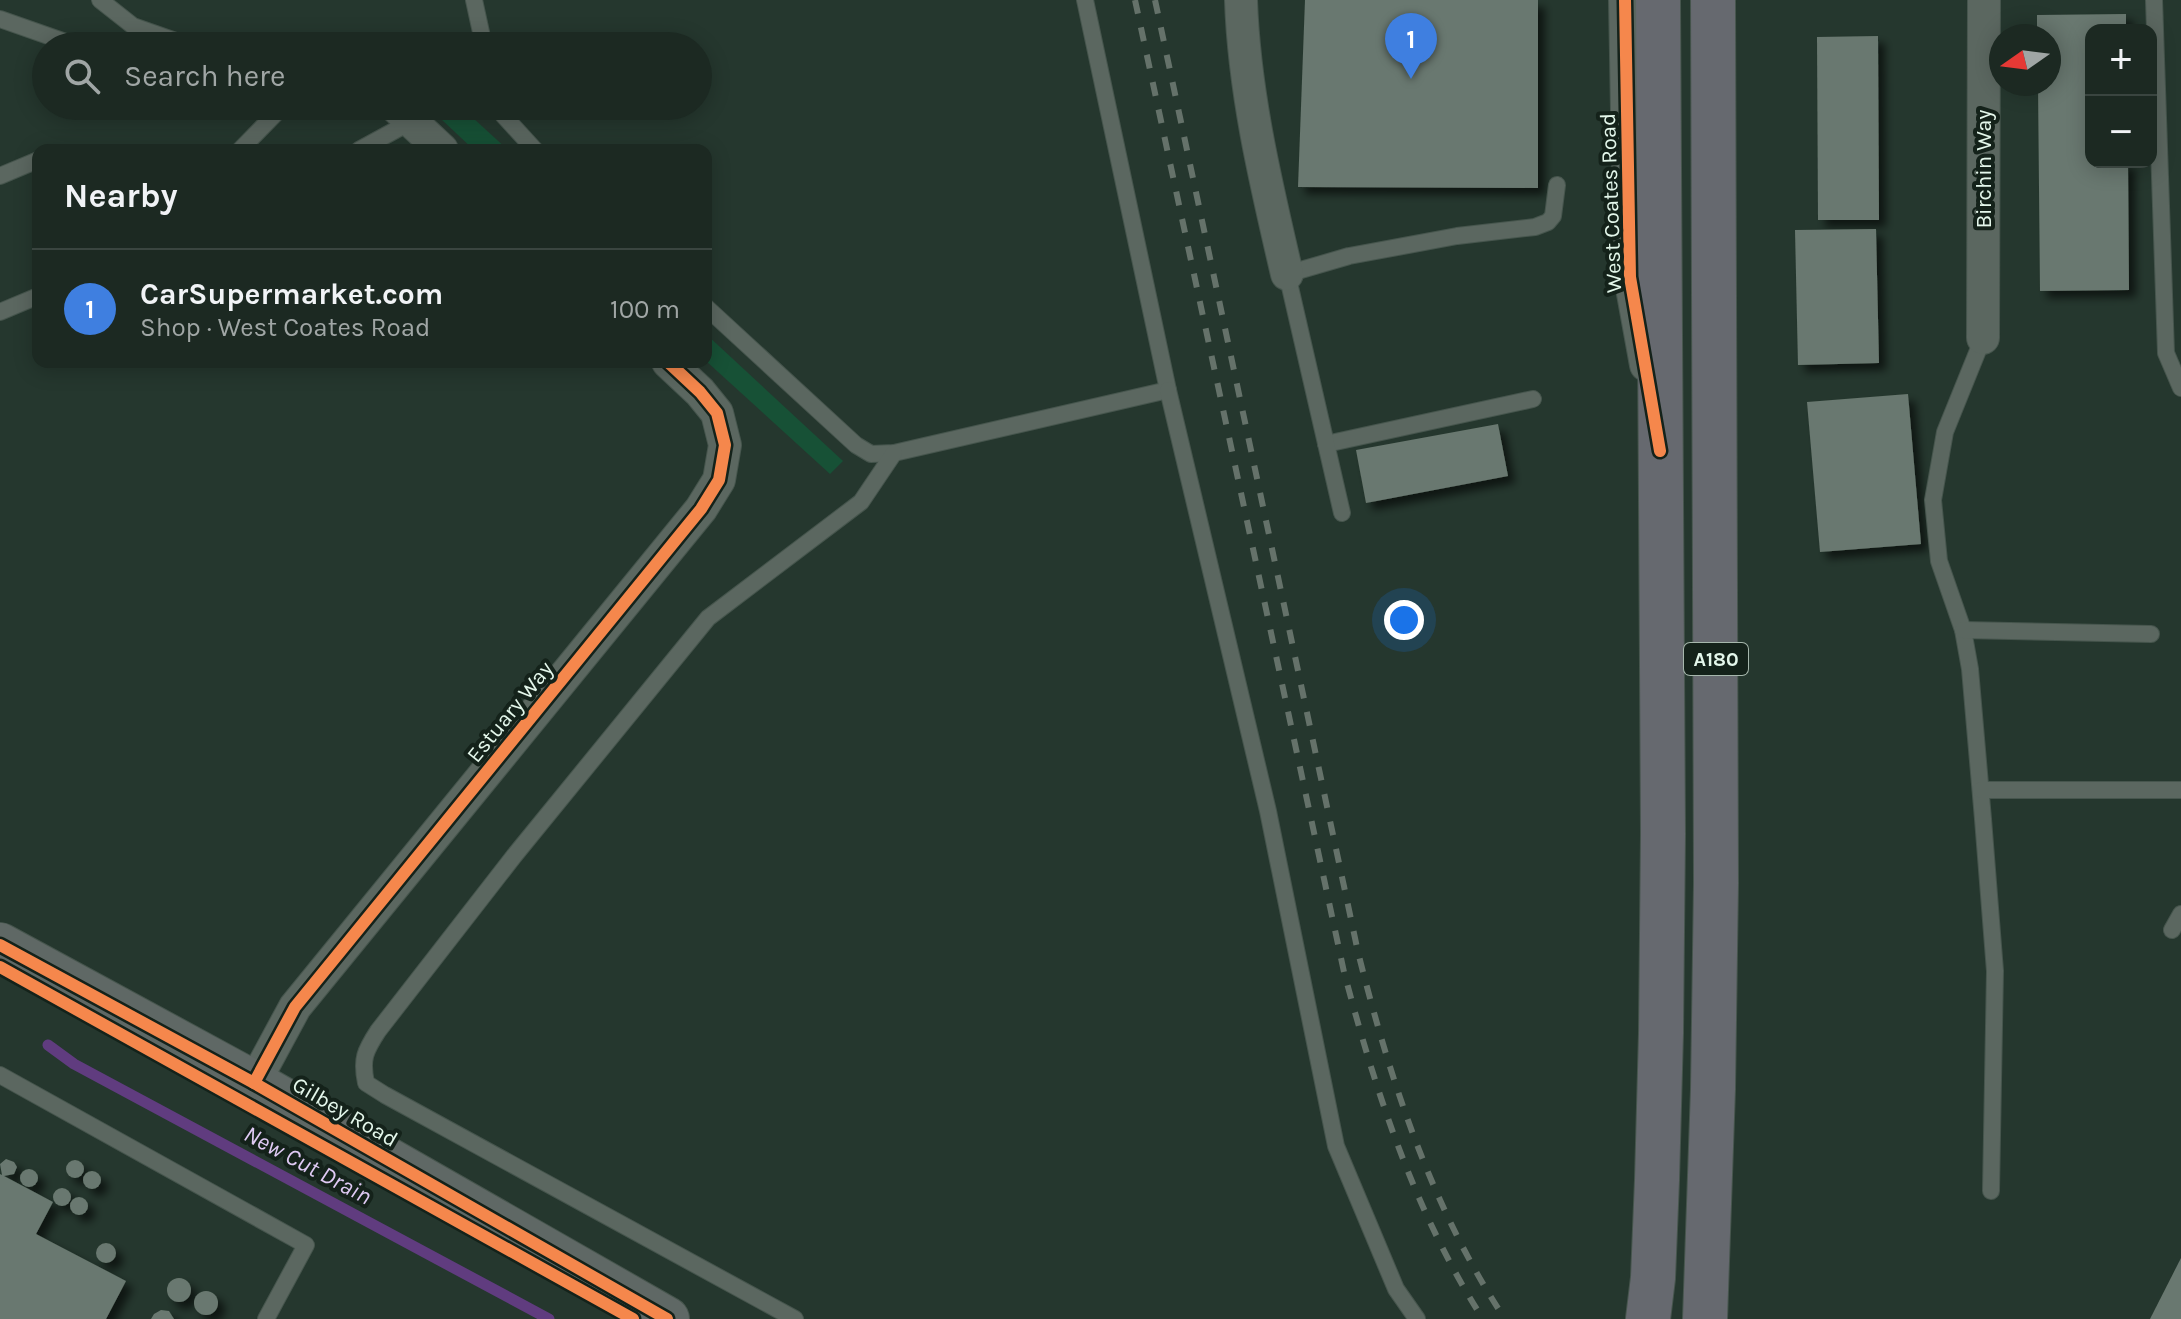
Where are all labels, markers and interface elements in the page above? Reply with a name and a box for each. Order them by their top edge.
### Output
pin: 1 [1385,13,1437,79]
north arrow [1989,24,2061,96]
map controls [2085,24,2157,168]
button: + [2085,24,2157,96]
search box [32,32,712,120]
icon: search [60,54,104,98]
text: Search here [124,58,285,94]
button: − [2085,96,2157,168]
street label: Birchin Way [1971,109,1997,229]
street label: West Coates Road [1595,113,1627,293]
text: Nearby [64,176,178,216]
text: CarSupermarket.com [140,276,443,312]
text: 1 [85,294,95,325]
text: 100 m [610,294,680,325]
text: Shop · West Coates Road [140,312,430,343]
your location [1384,600,1424,640]
road number: A180 [1684,643,1748,675]
street label: Estuary Way [461,656,559,768]
street label: Gilbey Road [288,1071,402,1153]
water label: New Cut Drain [239,1120,377,1210]

